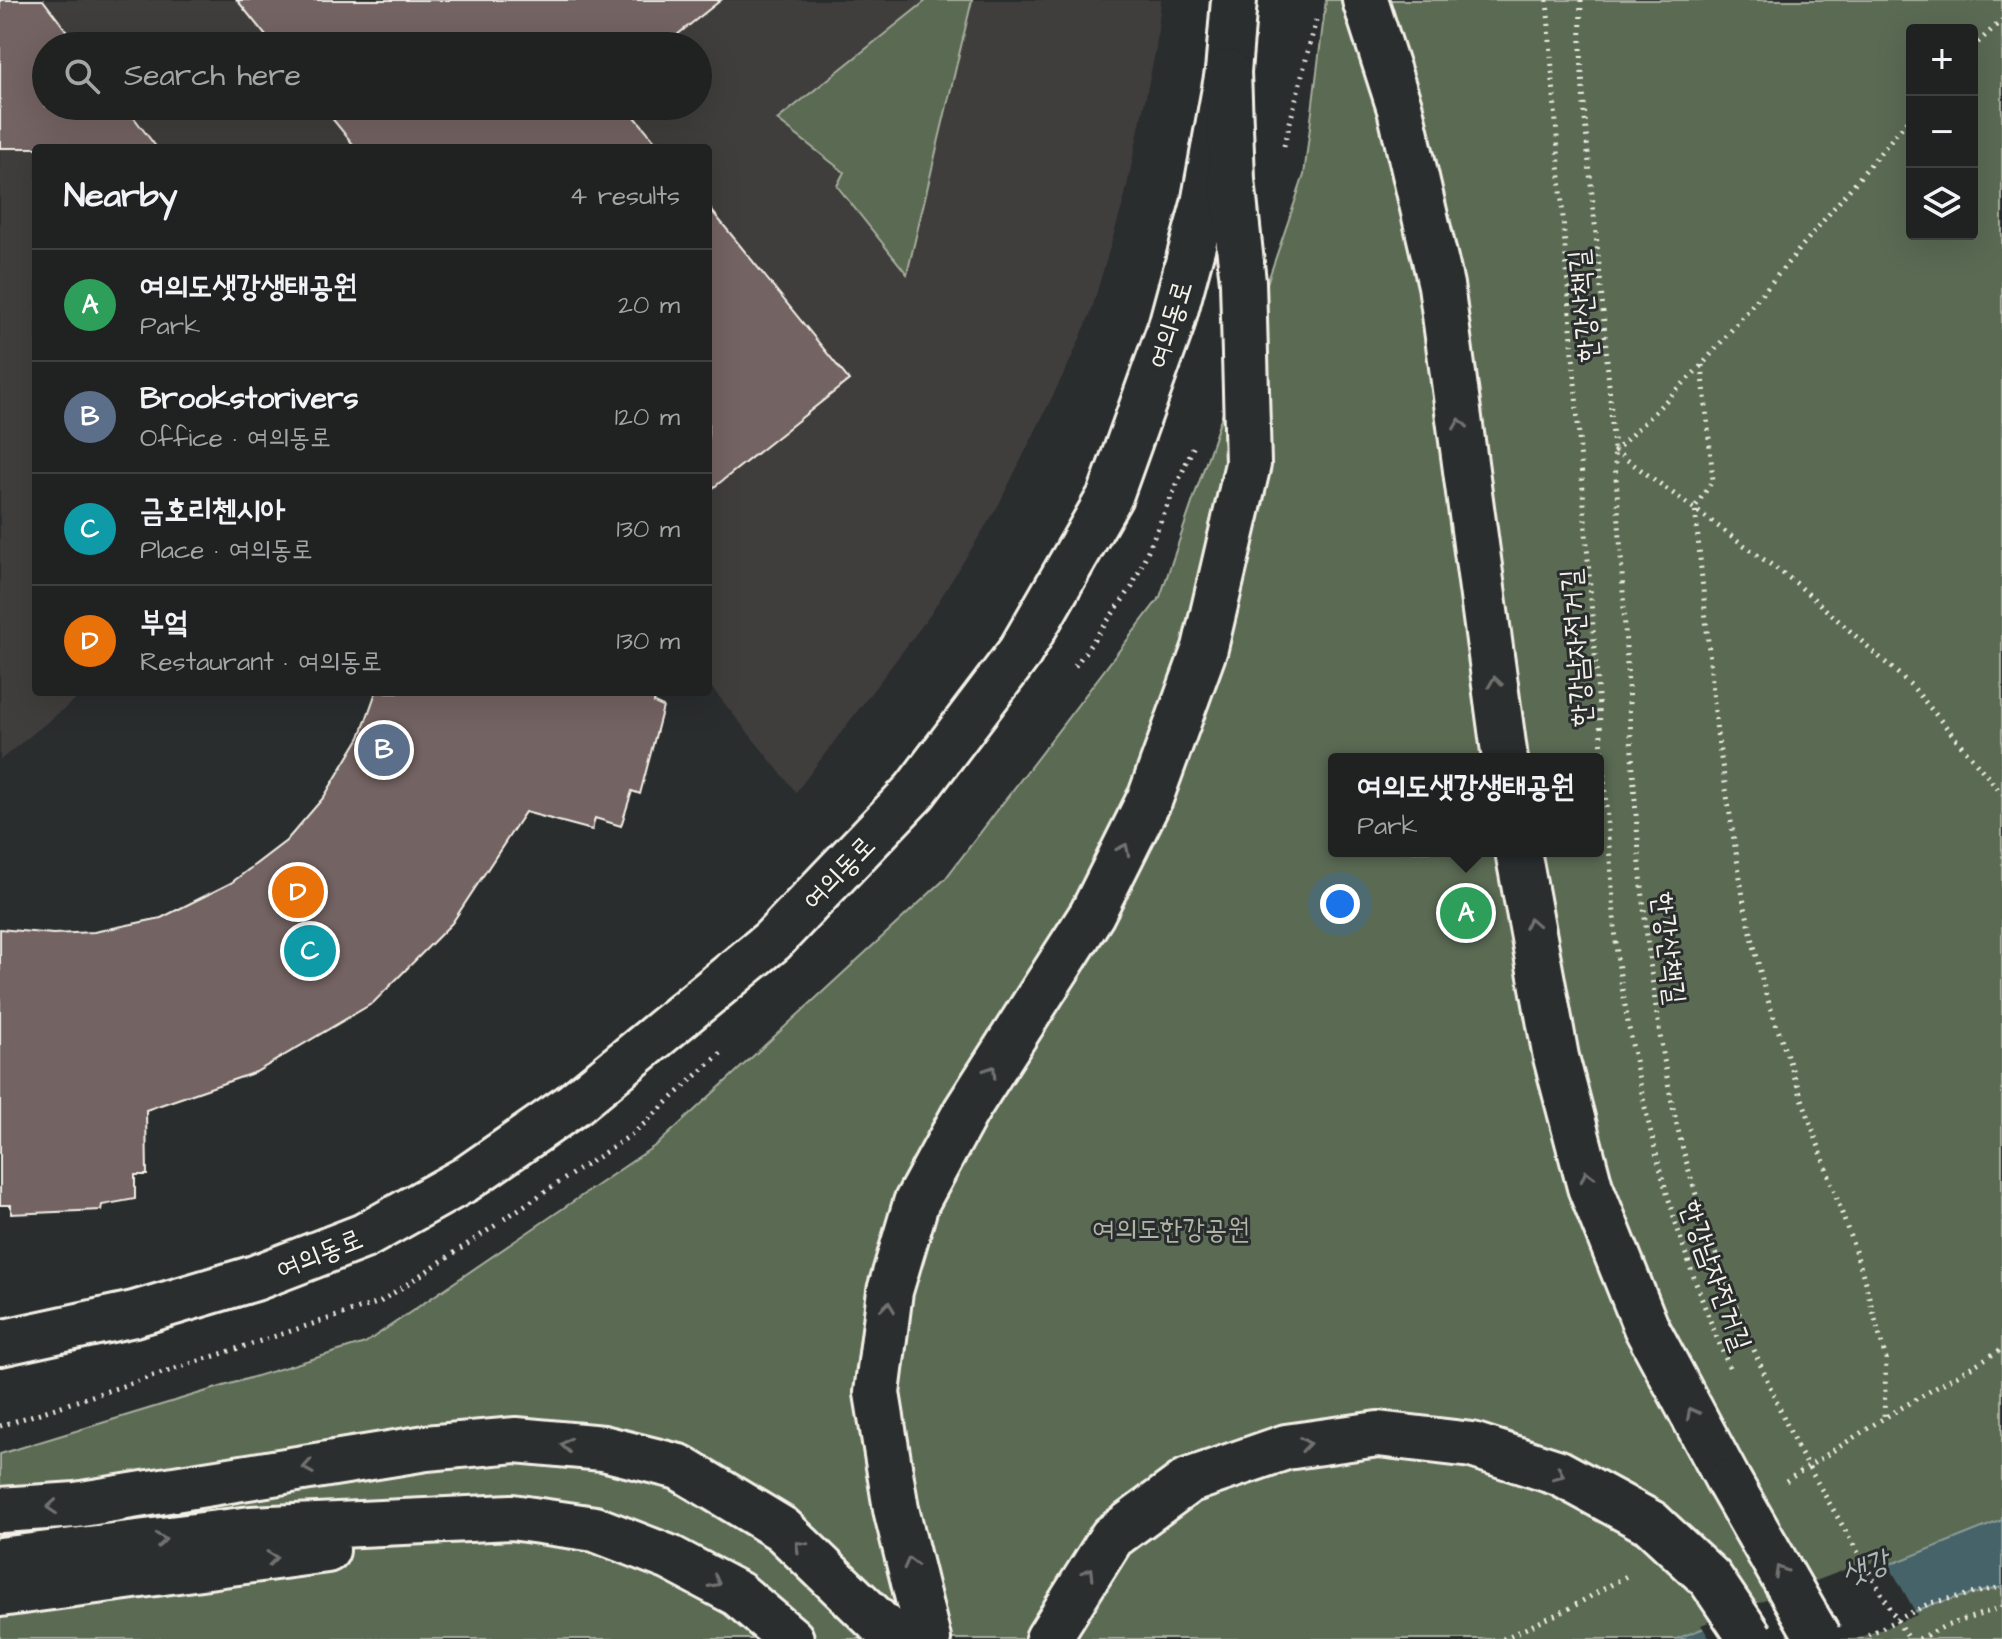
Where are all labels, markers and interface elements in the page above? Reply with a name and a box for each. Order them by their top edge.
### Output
map controls [1906,24,1978,240]
button: + [1906,24,1978,96]
search box [32,32,712,120]
icon: search [60,54,104,98]
text: Search here [124,55,301,97]
button: − [1906,96,1978,168]
button: layers [1906,168,1978,240]
text: Nearby [64,172,178,220]
text: 4 results [570,178,680,214]
street label: 한강산책길 [1559,248,1608,364]
text: 여의도샛강생태공원 [140,266,357,308]
street label: 여의동로 [1139,276,1202,373]
text: A [82,287,98,323]
text: 20 m [618,287,680,323]
text: Park [140,308,200,344]
text: Brookstorivers [140,378,359,420]
text: B [81,399,99,435]
text: 120 m [615,399,680,435]
one-way arrow [1452,417,1469,431]
text: Office · 여의동로 [140,420,331,456]
text: 금호리첸시아 [140,490,285,532]
text: C [81,511,99,547]
text: 130 m [616,511,680,547]
text: Place · 여의동로 [140,532,313,568]
street label: 한강남자전거길 [1552,568,1601,728]
text: 부엌 [140,602,188,644]
text: D [82,623,98,659]
text: 130 m [616,623,680,659]
text: Restaurant · 여의동로 [140,644,382,680]
one-way arrow [1487,675,1504,689]
pin: B [358,720,410,780]
popup [1328,753,1604,857]
text: 여의도샛강생태공원 [1357,766,1575,808]
text: Park [1357,808,1417,844]
street label: 여의동로 [794,827,884,919]
one-way arrow [1115,842,1130,857]
pin: D [272,862,324,922]
pin: A [1440,883,1492,943]
your location [1320,884,1360,924]
street label: 한강산책길 [1642,890,1695,1006]
one-way arrow [1523,916,1540,929]
pin: C [284,921,336,981]
one-way arrow [982,1066,997,1080]
one-way arrow [1580,1170,1596,1184]
street label: 한강남자전거길 [1670,1195,1761,1356]
park label: 여의도한강공원 [1092,1210,1250,1249]
street label: 여의동로 [270,1219,369,1289]
one-way arrow [879,1300,896,1313]
one-way arrow [1687,1407,1702,1422]
one-way arrow [559,1436,572,1453]
one-way arrow [1298,1436,1312,1453]
one-way arrow [302,1458,315,1475]
one-way arrow [1550,1465,1565,1481]
one-way arrow [45,1498,58,1515]
one-way arrow [154,1532,168,1549]
water label: 샛강 [1835,1539,1899,1596]
one-way arrow [795,1540,809,1555]
one-way arrow [265,1550,279,1567]
one-way arrow [902,1557,919,1571]
one-way arrow [1774,1565,1790,1580]
one-way arrow [1080,1567,1095,1582]
one-way arrow [707,1572,721,1588]

